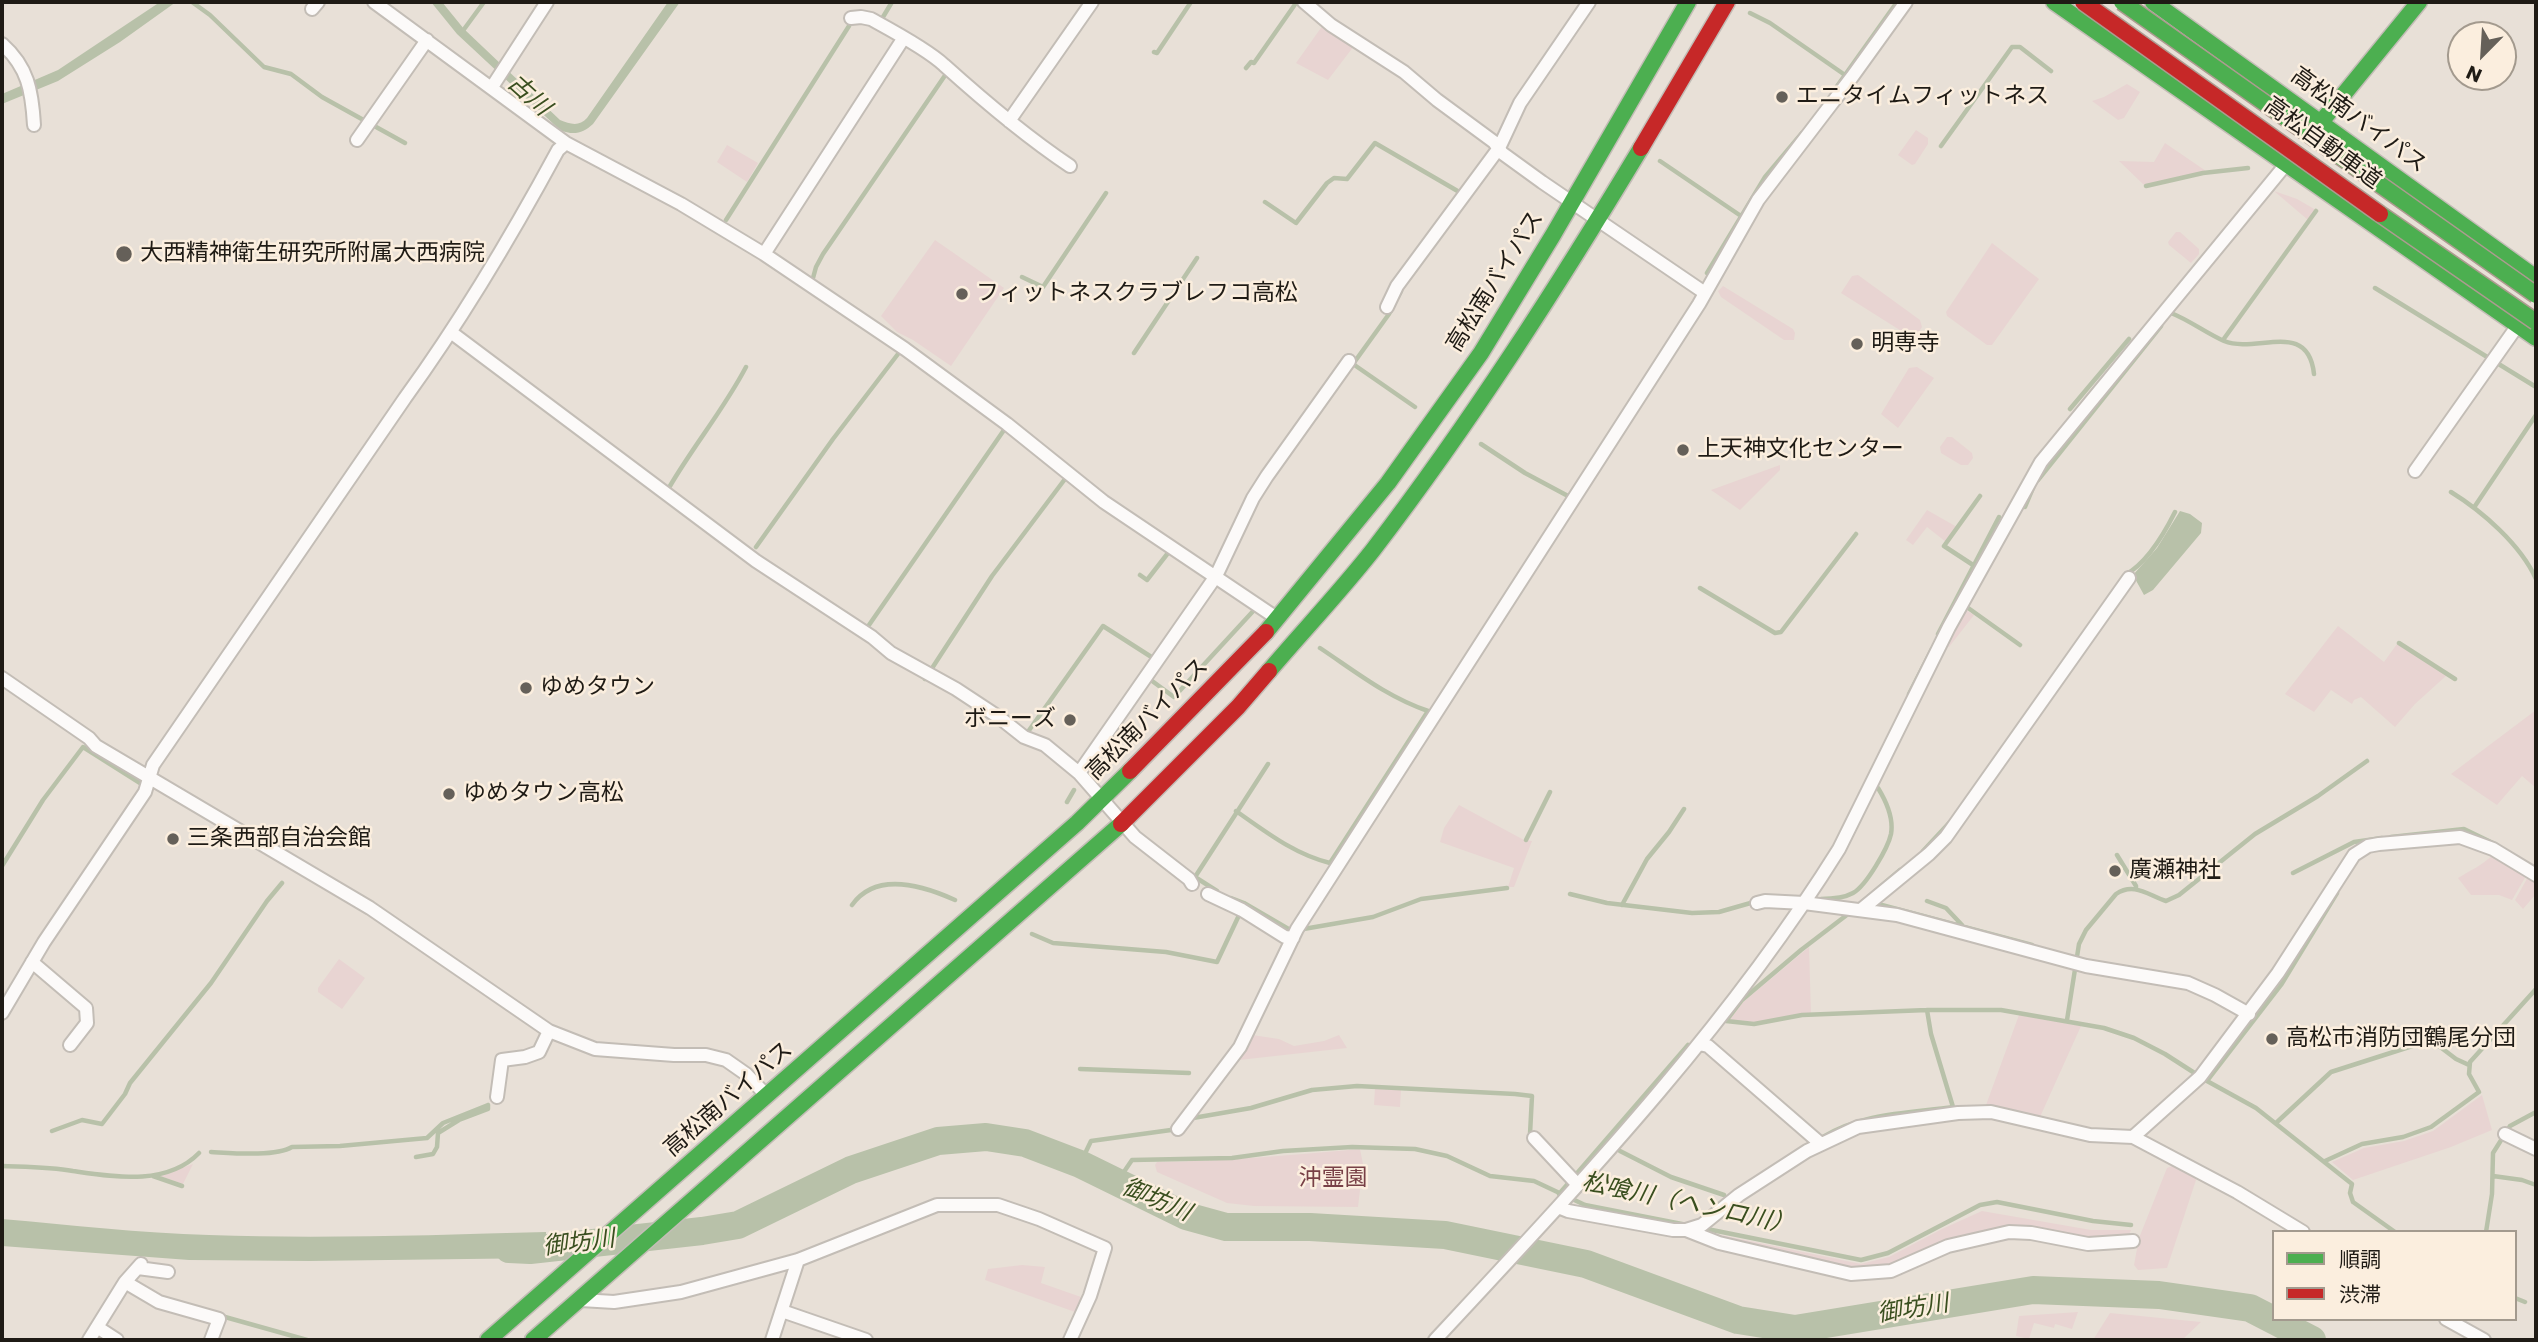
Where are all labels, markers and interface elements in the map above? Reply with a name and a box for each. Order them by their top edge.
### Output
north arrow [2447,21,2517,91]
text: N [2462,59,2486,89]
street label: 高松南バイパス [2285,63,2431,179]
water label: 古川 [501,69,555,123]
place label: エニタイムフィットネス [1796,83,2049,111]
marker: エニタイムフィットネス [1774,89,1790,105]
street label: 高松自動車道 [2258,92,2386,196]
street label: 高松南バイパス [1442,206,1550,358]
place label: 大西精神衛生研究所附属大西病院 [140,240,485,268]
marker: 大西精神衛生研究所附属大西病院 [114,244,134,264]
place label: フィットネスクラブレフコ高松 [976,280,1298,308]
marker: フィットネスクラブレフコ高松 [954,286,970,302]
place label: 明専寺 [1871,330,1940,358]
marker: 明専寺 [1849,336,1865,352]
place label: 上天神文化センター [1697,436,1904,464]
marker: 上天神文化センター [1675,442,1691,458]
street label: 高松南バイパス [1081,653,1215,787]
place label: ゆめタウン [540,674,655,702]
marker: ゆめタウン [518,680,534,696]
place label: ボニーズ [964,706,1056,734]
marker: ボニーズ [1062,712,1078,728]
place label: ゆめタウン高松 [463,780,624,808]
marker: ゆめタウン高松 [441,786,457,802]
place label: 三条西部自治会館 [187,825,371,853]
marker: 三条西部自治会館 [165,831,181,847]
place label: 廣瀬神社 [2129,857,2221,885]
marker: 廣瀬神社 [2107,863,2123,879]
place label: 高松市消防団鶴尾分団 [2286,1025,2516,1053]
marker: 高松市消防団鶴尾分団 [2264,1031,2280,1047]
street label: 高松南バイパス [659,1037,799,1163]
park label: 沖霊園 [1299,1165,1367,1193]
water label: 松喰川（ヘンロ川） [1579,1168,1797,1242]
water label: 御坊川 [1117,1174,1195,1228]
water label: 御坊川 [542,1225,616,1263]
legend [2272,1230,2517,1321]
text: 順調 [2339,1245,2381,1274]
text: 渋滞 [2339,1280,2381,1309]
water label: 御坊川 [1875,1290,1951,1330]

